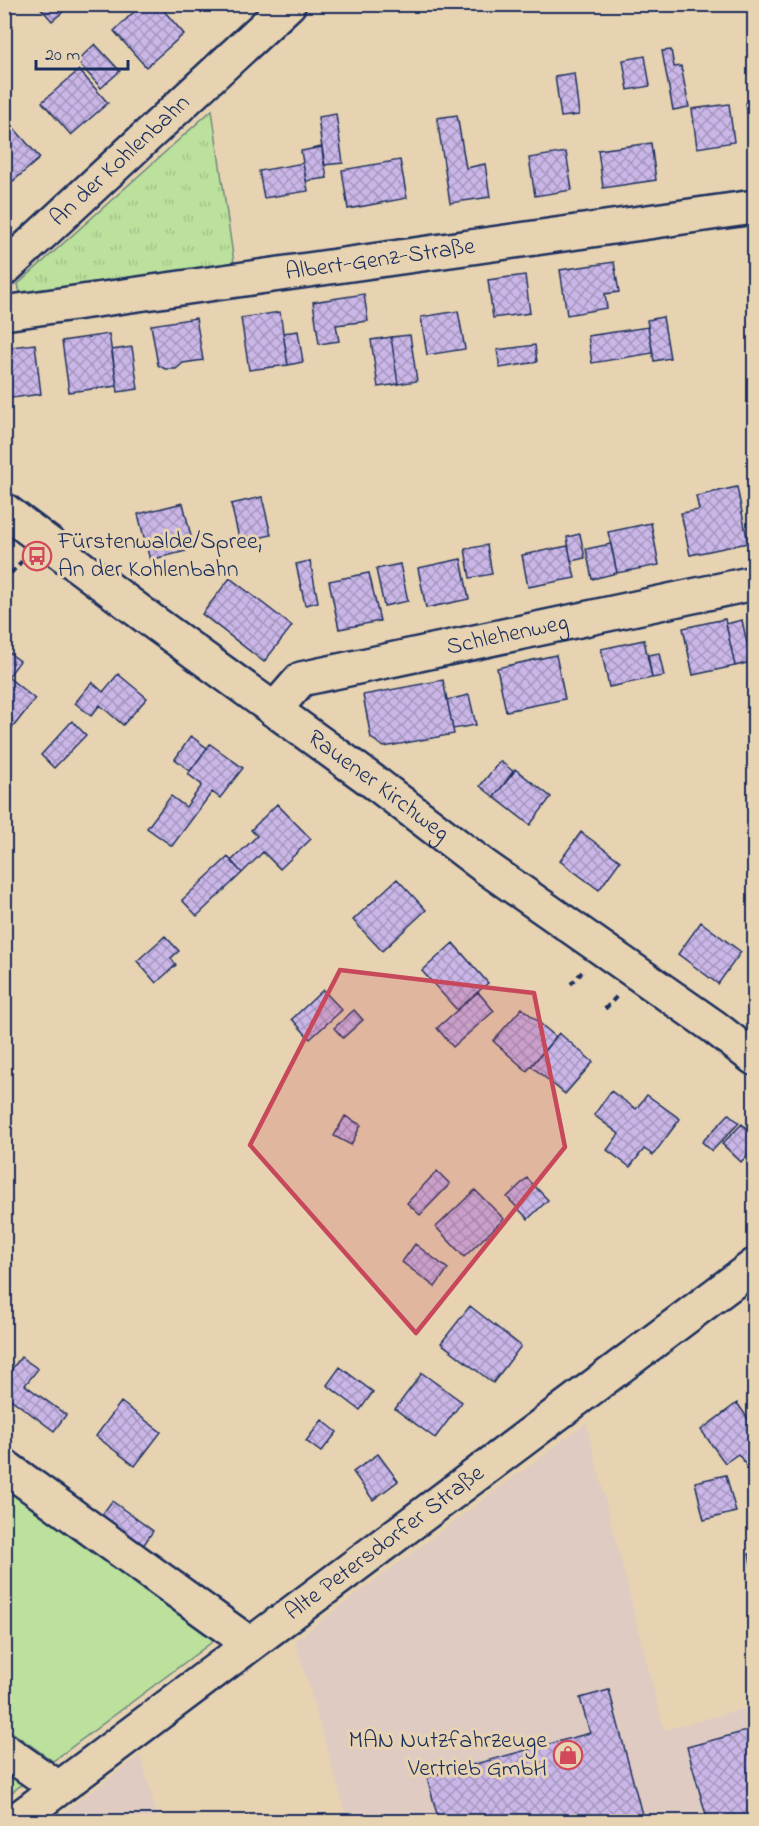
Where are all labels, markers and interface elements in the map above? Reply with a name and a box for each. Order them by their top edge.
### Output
scale bar [36,33,128,71]
text: 20 m [45,43,80,69]
street label: An der Kohlenbahn [42,86,199,235]
street label: Albert-Genz-Straße [283,229,477,291]
place label: Fürstenwalde/Spree, An der Kohlenbahn [57,525,262,588]
bus stop icon: Fürstenwalde/Spree, An der Kohlenbahn [21,540,53,572]
street label: Schlehenweg [443,605,571,665]
street label: Rauener Kirchweg [300,721,457,851]
street label: Alte Petersdorfer Straße [278,1457,492,1630]
place label: MAN Nutzfahrzeuge Vertrieb GmbH [349,1724,547,1787]
shop icon: MAN Nutzfahrzeuge Vertrieb GmbH [552,1739,584,1771]

